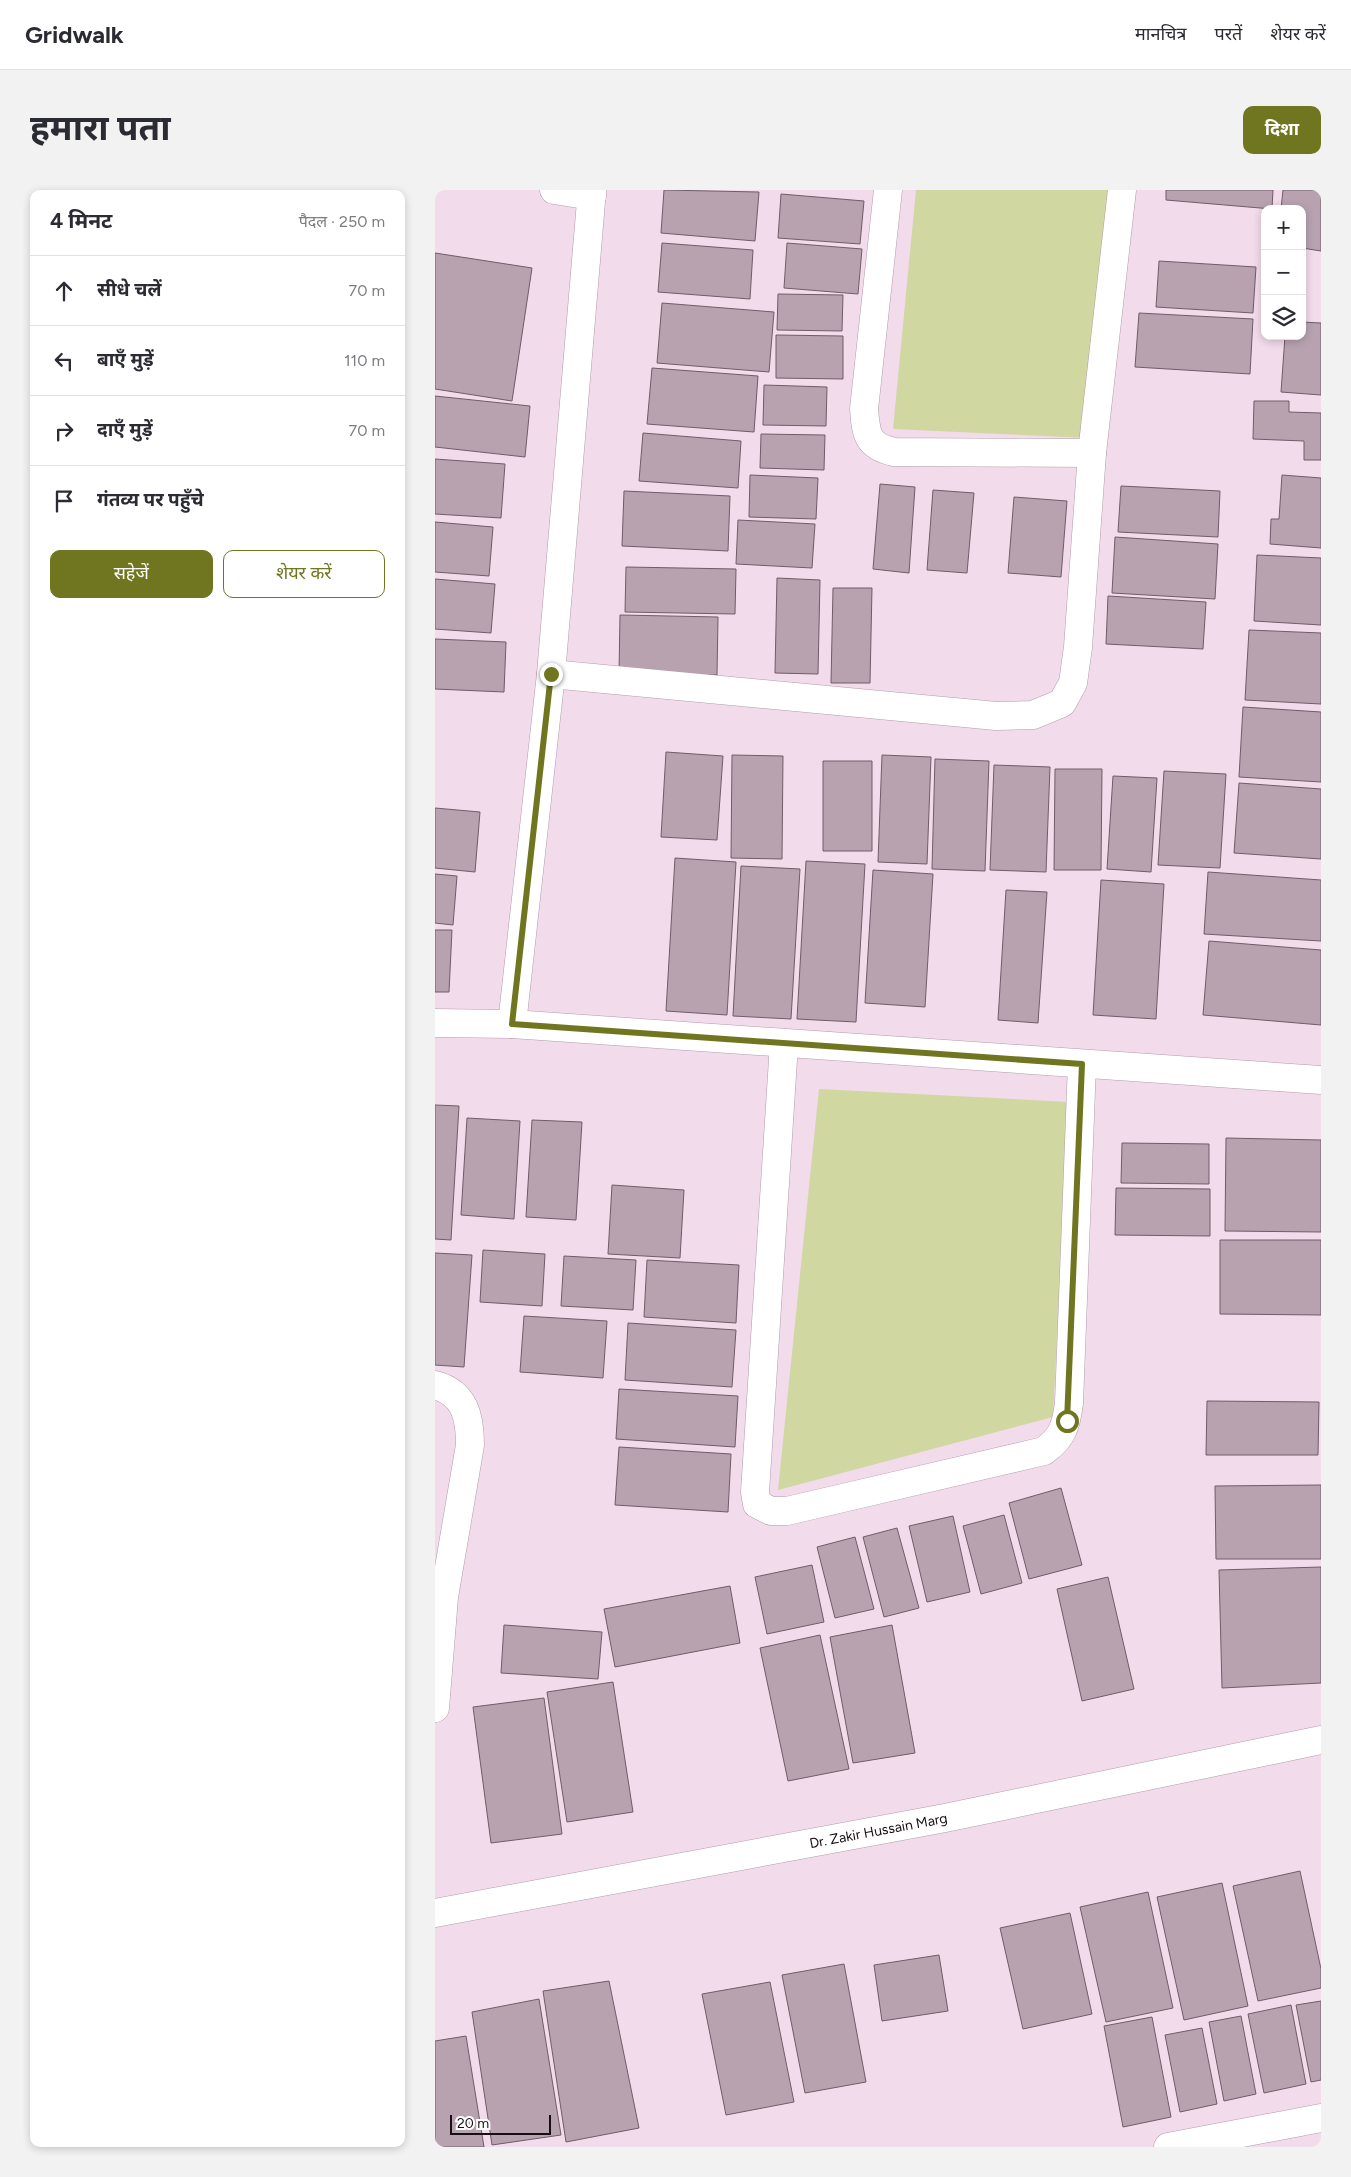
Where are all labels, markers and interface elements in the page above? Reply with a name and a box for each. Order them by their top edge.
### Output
text: Gridwalk [25,20,124,49]
text: मानचित्र [1135,23,1186,45]
text: परतें [1214,23,1242,45]
text: शेयर करें [1270,23,1326,45]
button: दिशा [1243,106,1321,154]
text: हमारा पता [30,107,171,149]
map controls [1261,205,1306,340]
button: + [1261,205,1306,250]
text: 4 मिनट [50,208,112,233]
text: पैदल · 250 m [299,212,385,231]
button: − [1261,250,1306,295]
icon: ahead [50,277,78,305]
text: सीधे चलें [97,278,161,301]
text: 70 m [349,281,385,300]
button: layers [1261,295,1306,340]
icon: left [50,347,78,375]
text: बाएँ मुड़ें [97,348,154,371]
text: 110 m [344,351,385,370]
icon: right [50,417,78,445]
text: दाएँ मुड़ें [97,418,153,441]
text: 70 m [349,421,385,440]
icon: arrive [50,487,78,515]
text: गंतव्य पर पहुँचे [97,488,204,511]
button: सहेजें [50,550,213,598]
button: शेयर करें [223,550,385,598]
route end [540,663,563,686]
route start [1056,1410,1079,1433]
street label: Dr. Zakir Hussain Marg [808,1810,949,1852]
scale bar [450,2112,551,2135]
text: 20 m [457,2115,489,2132]

